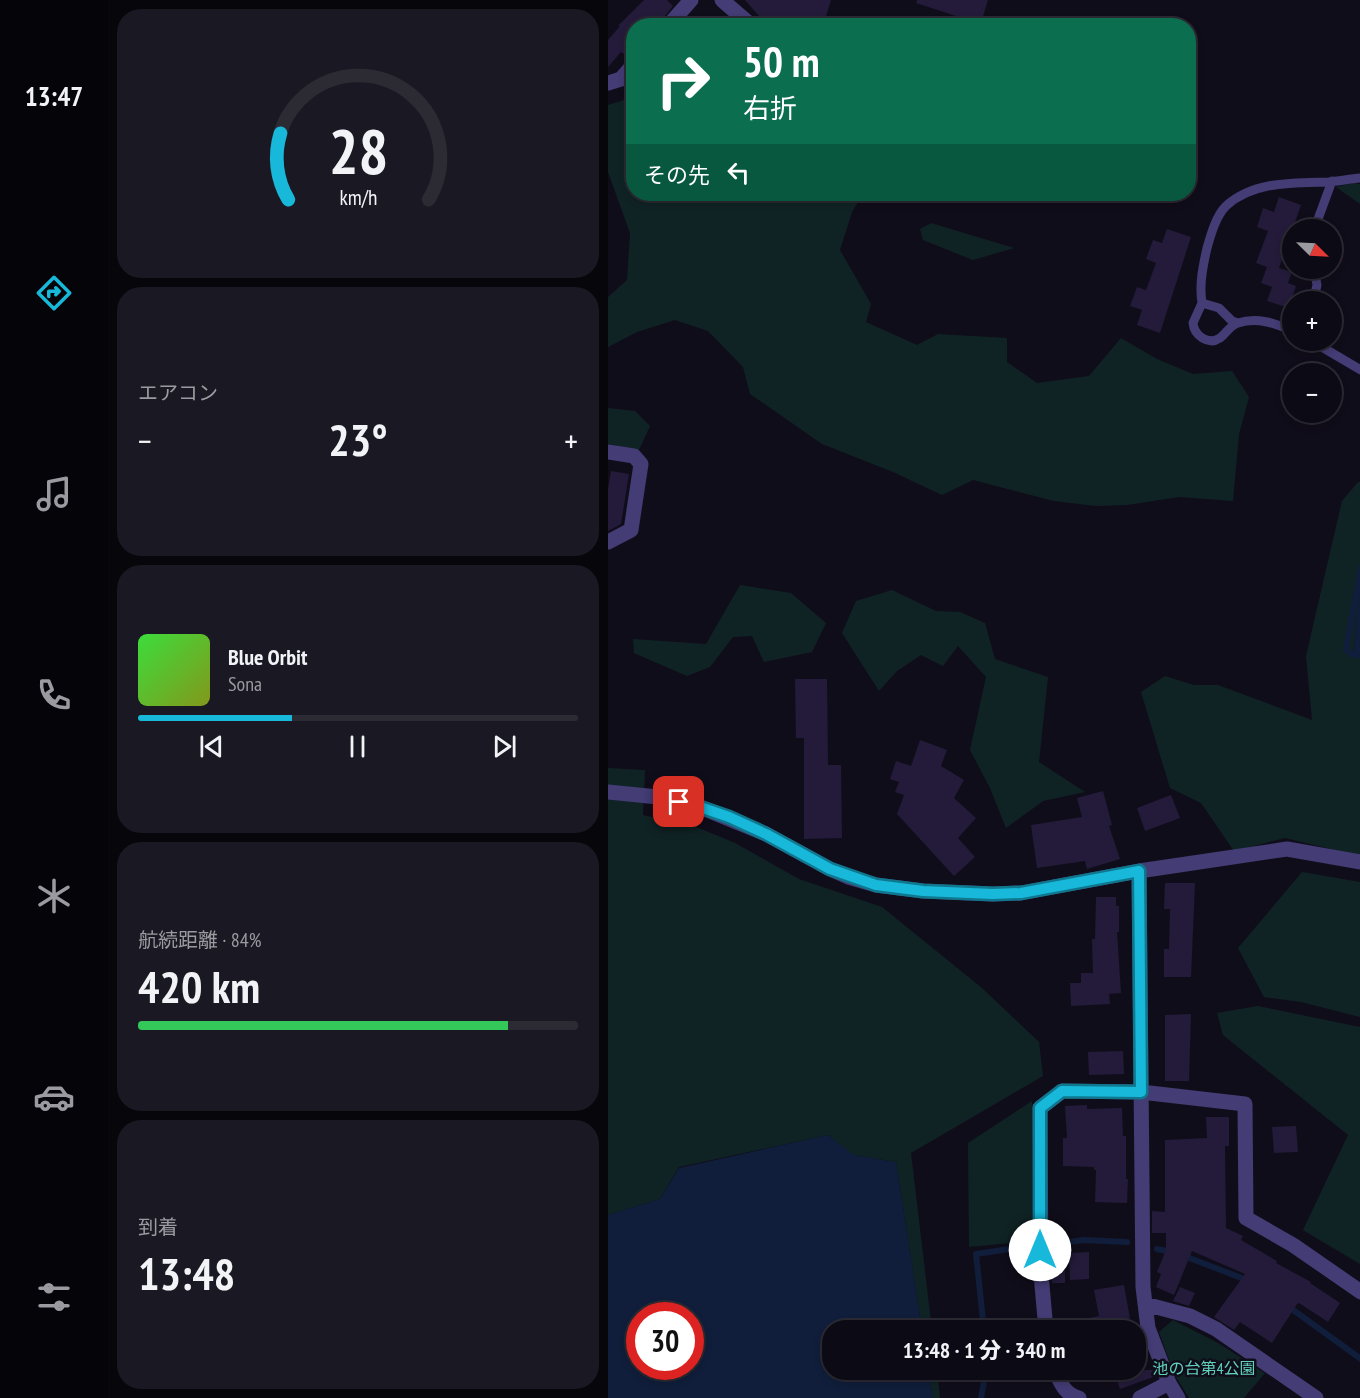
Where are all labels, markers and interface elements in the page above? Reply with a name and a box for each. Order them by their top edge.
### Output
text: 50 m [743,34,820,89]
icon: right [644,42,722,120]
text: 13:47 [25,79,83,113]
text: 右折 [743,91,797,125]
text: 28 [328,111,388,192]
icon: left [722,156,755,189]
text: その先 [644,161,710,189]
text: km/h [339,184,377,212]
north arrow [1282,219,1342,279]
map controls [1282,219,1342,423]
icon: directions [33,272,75,314]
button: + [1282,291,1342,351]
button: − [1282,363,1342,423]
text: エアコン [138,380,218,406]
text: 23° [328,410,388,468]
text: − [138,419,152,462]
text: + [564,419,578,462]
icon: music [33,473,75,515]
text: Blue Orbit [228,643,307,671]
text: Sona [228,671,262,697]
icon: phone [33,674,75,716]
icon: previous [195,730,228,763]
icon: pause [341,730,374,763]
icon: next [488,730,521,763]
pin [653,776,704,827]
icon: arrive [662,785,695,818]
icon: climate [33,875,75,917]
text: 航続距離 · 84% [138,927,261,953]
text: 420 km [138,957,260,1015]
icon: car [33,1076,75,1118]
text: 到着 [138,1214,178,1240]
position arrow [1008,1218,1072,1282]
text: 13:48 [138,1244,235,1302]
icon: filters [33,1276,75,1318]
speed limit sign: 30 [626,1302,704,1380]
text: 13:48 · 1 分 · 340 m [903,1336,1065,1364]
park label: 池の台第4公園 [1152,1358,1256,1378]

